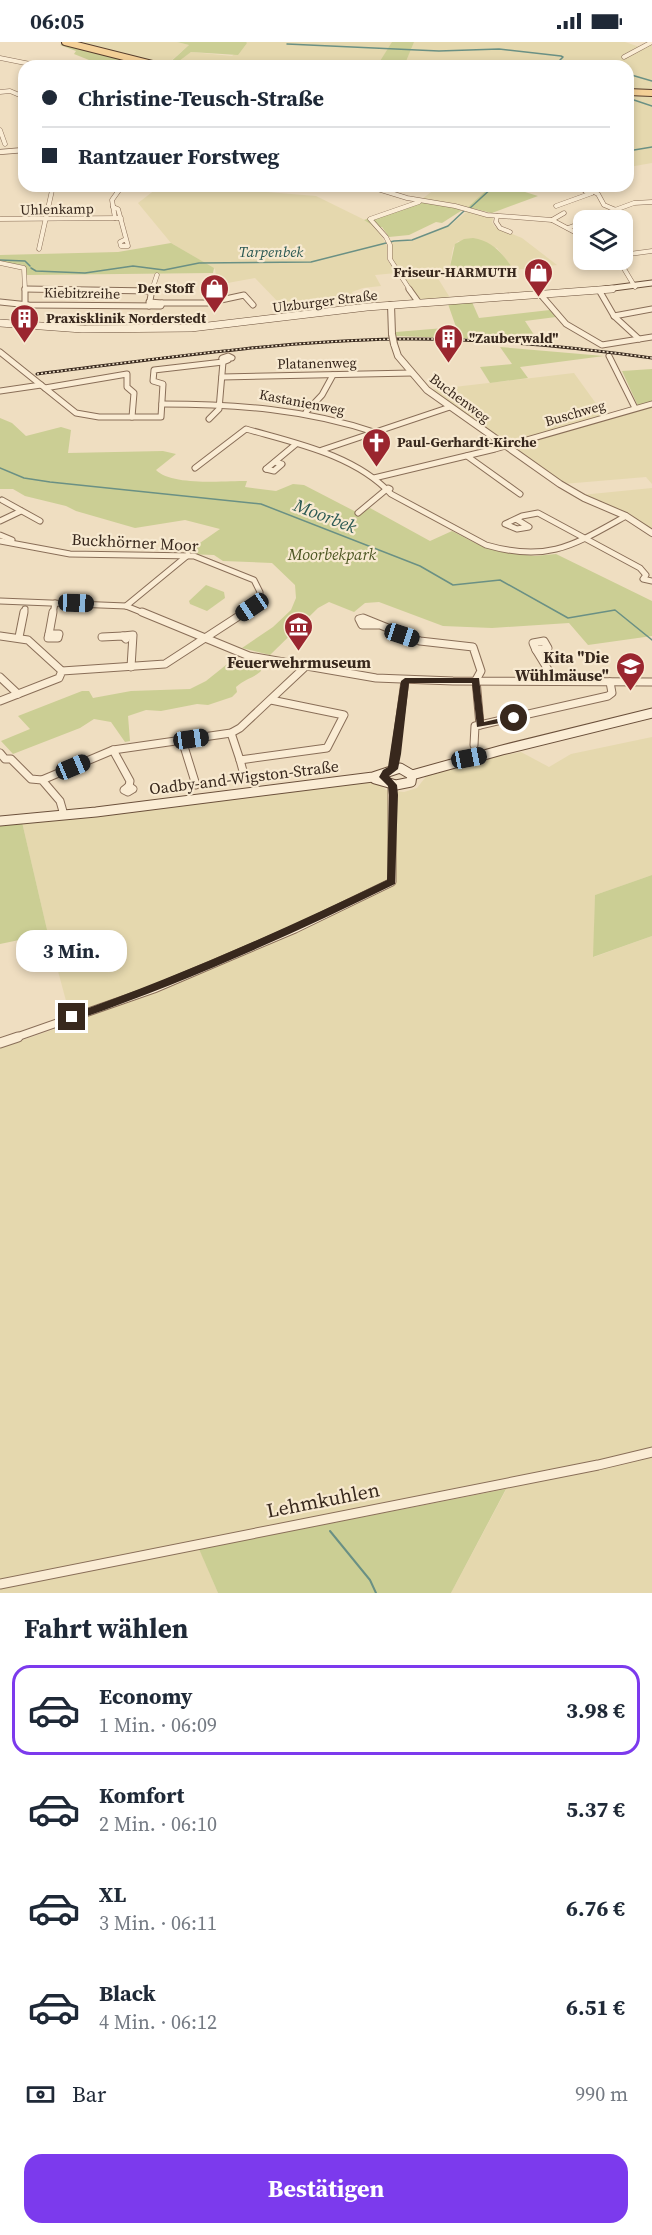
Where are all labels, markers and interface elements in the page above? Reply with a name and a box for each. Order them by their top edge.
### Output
text: 06:05 [30,6,84,36]
text: Christine-Teusch-Straße [78,83,324,113]
text: Rantzauer Forstweg [78,141,280,171]
street label: Uhlenkamp [20,198,94,220]
map controls [573,210,633,270]
button: layers [573,210,633,270]
water label: Tarpenbek [239,241,304,262]
shop icon: Friseur-HARMUTH [522,256,554,298]
place label: Friseur-HARMUTH [393,262,517,282]
shop icon: Der Stoff [199,272,231,314]
place label: Der Stoff [138,278,196,298]
street label: Kiebitzreihe [44,282,120,304]
street label: Ulzburger Straße [271,285,379,317]
building icon: Praxisklinik Norderstedt [9,302,41,344]
place label: Praxisklinik Norderstedt [46,308,207,328]
building icon: "Zauberwald" [432,322,464,364]
place label: "Zauberwald" [469,328,559,348]
street label: Platanenweg [277,352,357,374]
street label: Buchenweg [425,368,495,428]
street label: Kastanienweg [258,384,346,420]
street label: Buschweg [542,395,608,431]
church icon: Paul-Gerhardt-Kirche [360,426,392,468]
place label: Paul-Gerhardt-Kirche [397,432,537,452]
water label: Moorbek [289,492,361,539]
street label: Buckhörner Moor [71,528,199,556]
park label: Moorbekpark [287,543,377,565]
car [232,589,272,625]
car [58,593,94,613]
museum icon: Feuerwehrmuseum [283,610,315,652]
car [382,621,422,649]
place label: Kita "Die Wühlmäuse" [515,646,609,686]
school or university icon: Kita "Die Wühlmäuse" [614,650,646,692]
place label: Feuerwehrmuseum [227,651,372,673]
route start [500,704,527,731]
car [172,728,210,750]
car [450,746,488,770]
car [53,752,93,782]
street label: Oadby-and-Wigston-Straße [148,754,340,800]
callout: 3 Min. [16,930,128,972]
text: 3 Min. [43,937,100,965]
route end [58,1003,85,1030]
street label: Lehmkuhlen [264,1475,382,1525]
text: Fahrt wählen [24,1610,188,1647]
text: Economy [99,1681,193,1711]
icon: car [27,1683,81,1737]
text: 3.98 € [566,1695,625,1725]
text: 1 Min. · 06:09 [99,1711,217,1739]
text: Komfort [99,1780,184,1810]
icon: car [27,1782,81,1836]
text: 5.37 € [566,1794,625,1824]
text: 2 Min. · 06:10 [99,1810,217,1838]
text: XL [99,1879,126,1909]
icon: car [27,1881,81,1935]
text: 6.76 € [566,1893,625,1923]
text: 3 Min. · 06:11 [99,1909,217,1937]
text: Black [99,1978,156,2008]
icon: car [27,1980,81,2034]
text: 6.51 € [566,1992,625,2022]
text: 4 Min. · 06:12 [99,2008,217,2036]
icon: cash [24,2078,57,2111]
text: Bar [72,2079,106,2109]
text: 990 m [575,2080,628,2108]
button: Bestätigen [24,2154,628,2223]

